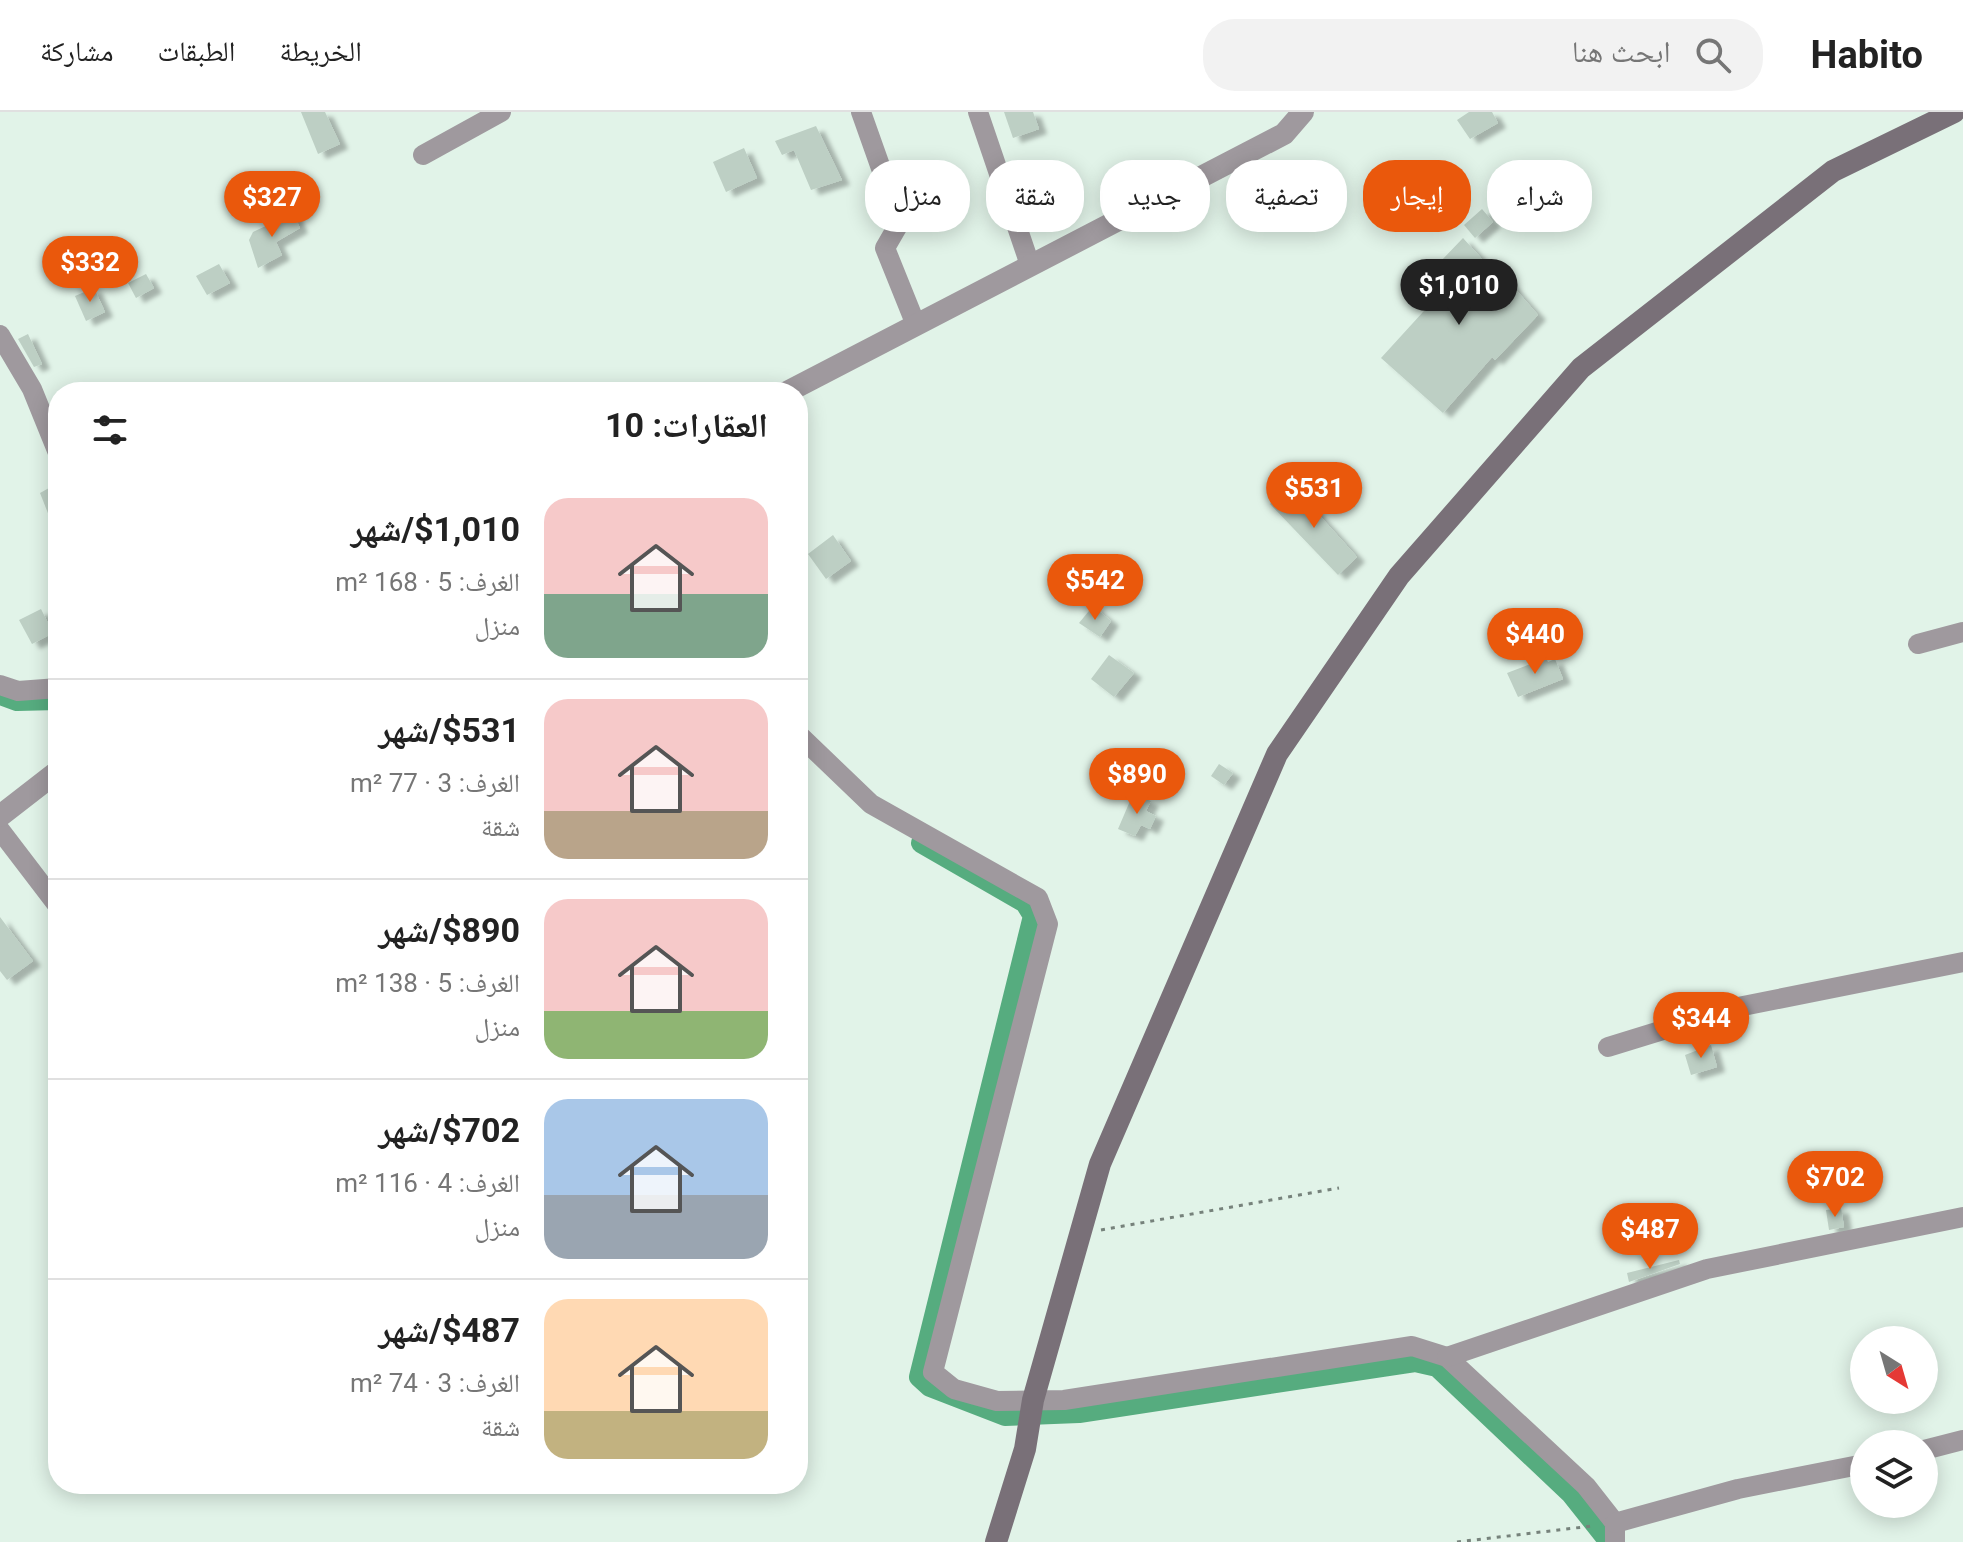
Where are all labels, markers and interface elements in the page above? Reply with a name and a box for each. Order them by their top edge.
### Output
search box [1203,19,1763,91]
icon: search [1691,33,1735,77]
text: Habito [1811,33,1923,77]
text: ابحث هنا [1572,34,1671,69]
text: مشاركة [40,35,114,68]
text: الطبقات [158,35,235,68]
text: الخريطة [279,35,362,68]
chip: منزل [865,160,970,232]
chip: شقة [986,160,1084,232]
chip: جديد [1100,160,1210,232]
chip: تصفية [1226,160,1347,232]
chip: إيجار [1363,160,1471,232]
chip: شراء [1487,160,1592,232]
pin: $327 [225,171,319,239]
text: $327 [242,182,302,212]
pin: $332 [43,236,137,304]
text: $332 [60,247,120,277]
pin: $1,010 [1394,259,1524,327]
text: $1,010 [1419,270,1499,300]
text: العقارات: 10 [605,405,768,445]
icon: filters [88,408,132,452]
pin: $531 [1267,462,1361,530]
text: $531 [1284,473,1344,503]
text: $1,010/شهر [351,509,520,549]
icon: home [608,530,704,626]
pin: $542 [1048,554,1142,622]
text: $542 [1065,565,1125,595]
text: الغرف: 5 · 168 m² [335,567,520,597]
pin: $440 [1488,608,1582,676]
text: منزل [475,611,520,641]
text: $440 [1505,619,1565,649]
text: $531/شهر [379,710,520,750]
icon: home [608,731,704,827]
pin: $890 [1090,748,1184,816]
text: $890 [1107,759,1167,789]
text: الغرف: 3 · 77 m² [350,768,520,798]
text: شقة [481,812,520,842]
text: $890/شهر [379,910,520,950]
icon: home [608,931,704,1027]
text: الغرف: 5 · 138 m² [335,968,520,998]
pin: $344 [1654,992,1748,1060]
text: $344 [1671,1003,1731,1033]
text: منزل [475,1012,520,1042]
text: $702/شهر [379,1110,520,1150]
icon: home [608,1131,704,1227]
pin: $702 [1788,1151,1882,1219]
text: $702 [1805,1162,1865,1192]
text: الغرف: 4 · 116 m² [335,1168,520,1198]
pin: $487 [1603,1203,1697,1271]
text: منزل [475,1212,520,1242]
text: $487 [1620,1214,1680,1244]
text: $487/شهر [379,1310,520,1350]
north arrow [1850,1326,1938,1414]
map controls [1850,1326,1938,1518]
icon: home [608,1331,704,1427]
text: الغرف: 3 · 74 m² [350,1368,520,1398]
text: شقة [481,1412,520,1442]
button: layers [1850,1430,1938,1518]

